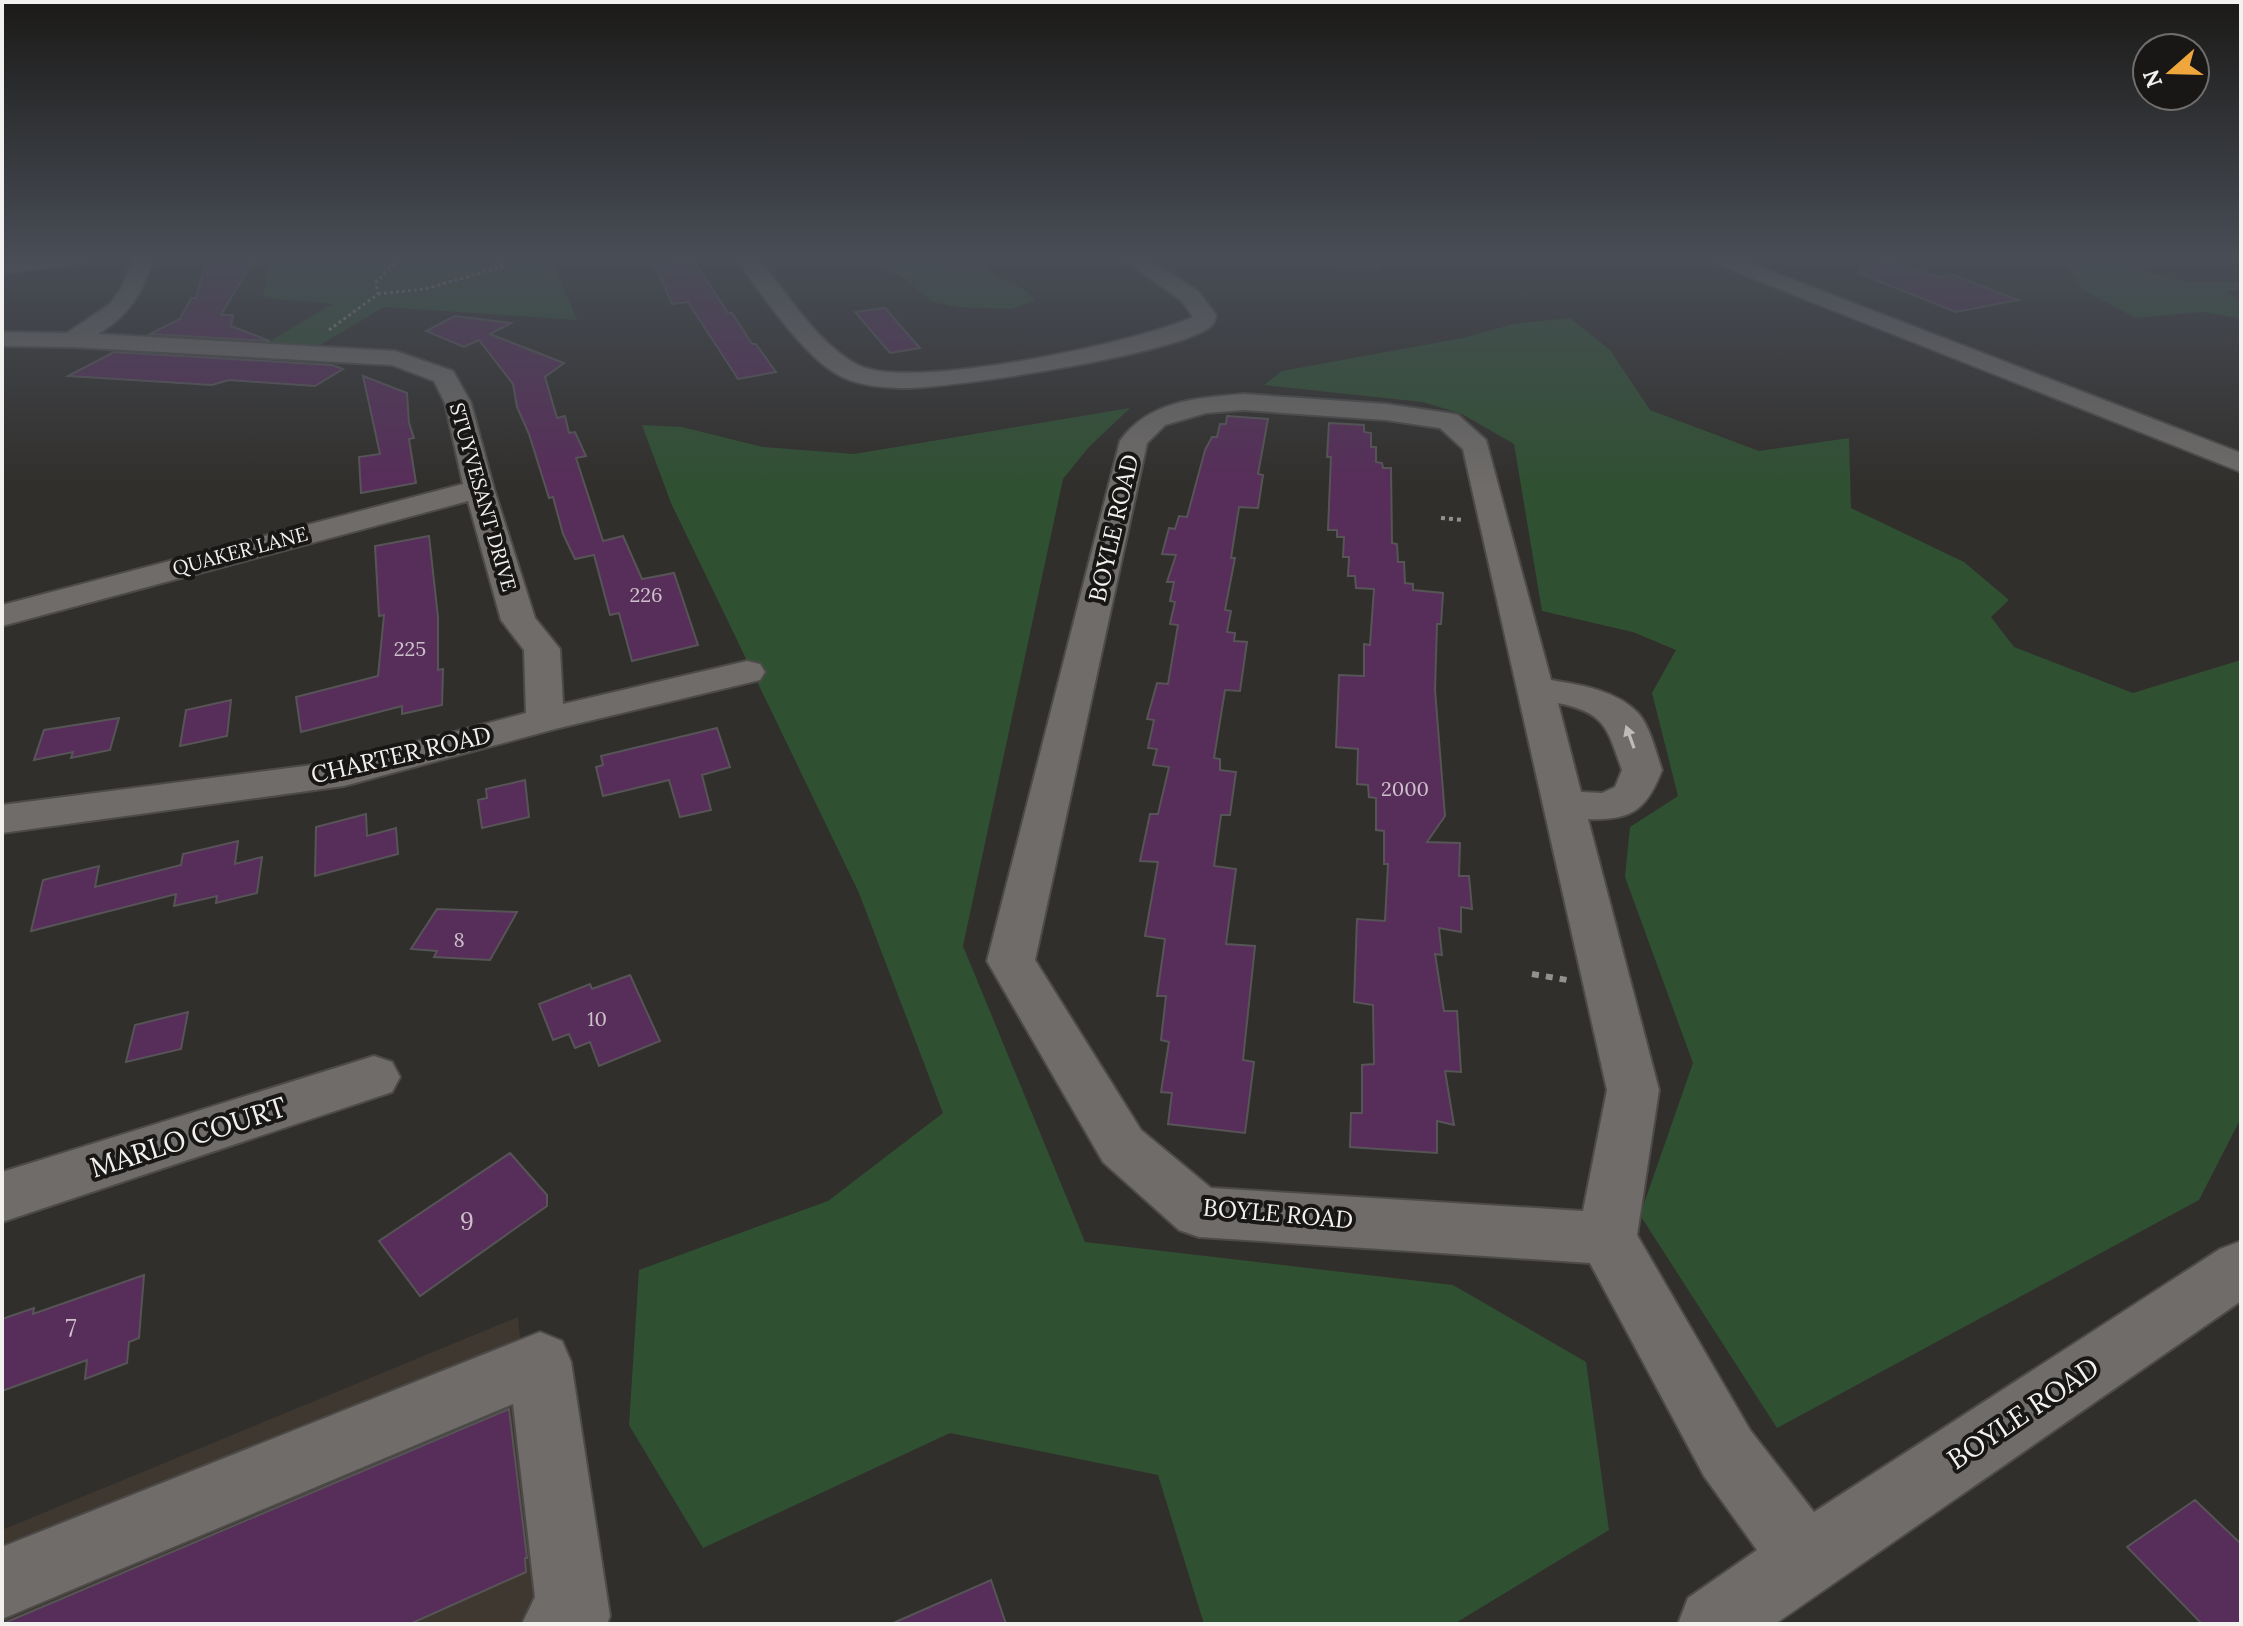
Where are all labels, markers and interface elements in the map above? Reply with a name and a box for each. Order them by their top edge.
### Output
north arrow [2131,32,2211,112]
text: N [2136,66,2168,92]
street label: STUYVESANT DRIVE [445,400,522,594]
street label: BOYLE ROAD [1081,451,1146,605]
street label: QUAKER LANE [170,520,310,581]
house number: 226 [629,582,663,607]
house number: 225 [394,636,426,661]
street label: CHARTER ROAD [308,719,494,790]
one-way arrow [1623,725,1636,749]
house number: 2000 [1381,776,1429,801]
house number: 8 [453,927,465,952]
house number: 10 [587,1006,607,1031]
street label: MARLO COURT [85,1088,291,1186]
street label: BOYLE ROAD [1202,1191,1354,1236]
house number: 9 [460,1206,474,1237]
house number: 7 [65,1313,77,1344]
street label: BOYLE ROAD [1940,1349,2106,1477]

